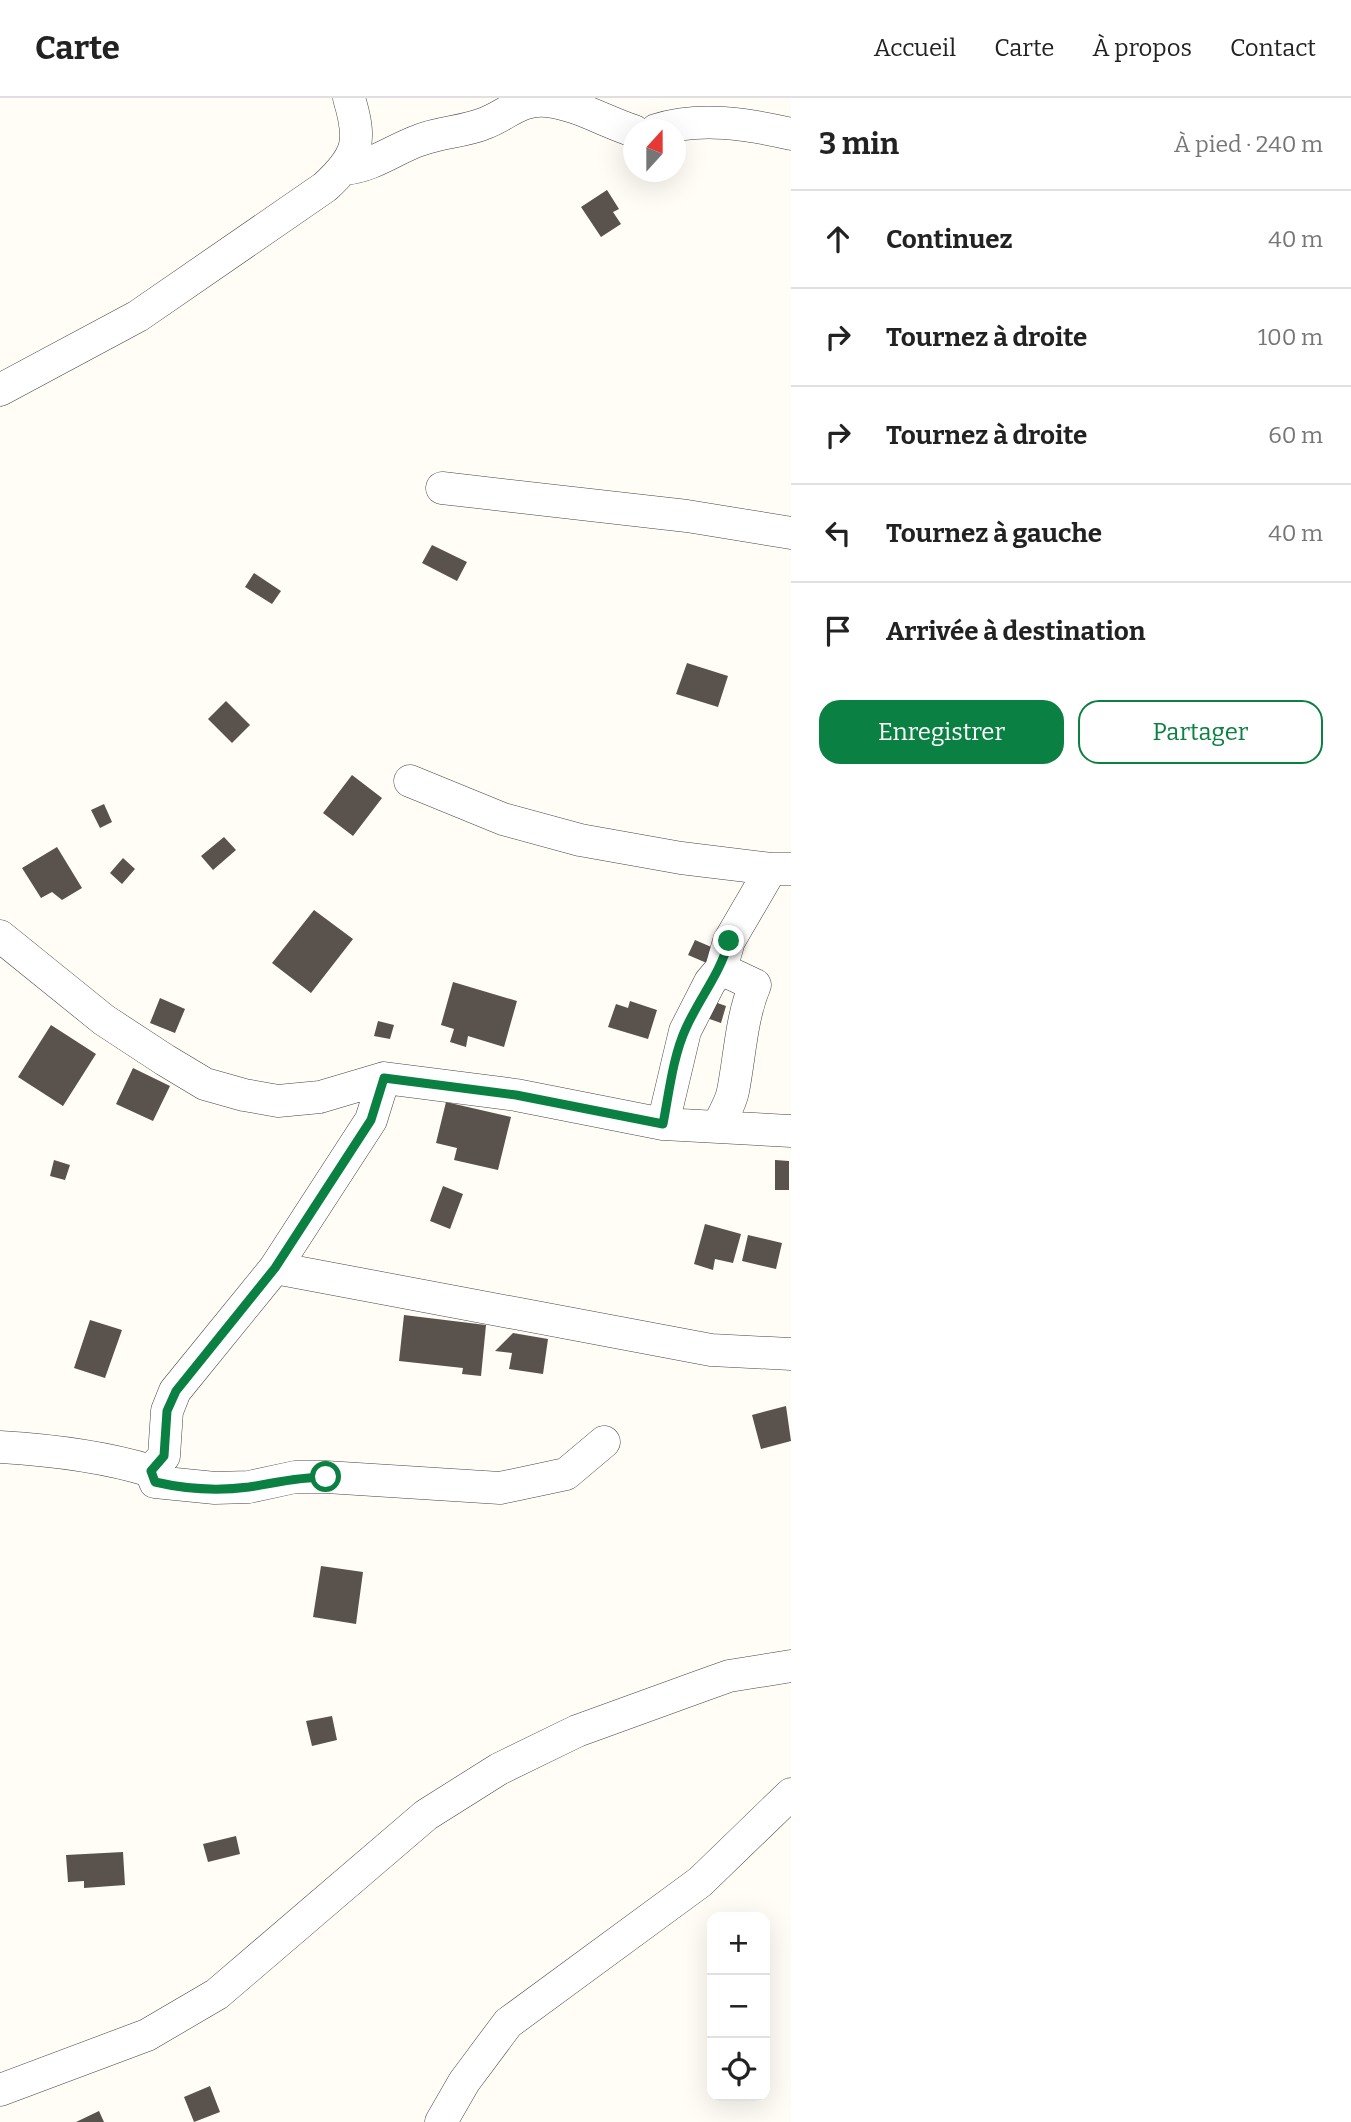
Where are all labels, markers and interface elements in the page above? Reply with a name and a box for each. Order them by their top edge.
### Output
text: Carte [35,28,120,68]
text: Accueil [874,34,956,62]
text: Carte [994,34,1054,62]
text: À propos [1092,34,1192,62]
text: Contact [1230,34,1316,62]
north arrow [623,119,686,182]
text: 3 min [819,126,899,162]
text: À pied · 240 m [1174,130,1323,158]
icon: ahead [819,220,857,258]
text: Continuez [886,224,1013,255]
text: 40 m [1268,225,1323,253]
icon: right [819,318,857,356]
text: Tournez à droite [886,322,1087,353]
text: 100 m [1258,323,1323,351]
icon: right [819,416,857,454]
text: Tournez à droite [886,420,1087,451]
text: 60 m [1268,421,1323,449]
icon: left [819,514,857,552]
text: Tournez à gauche [886,518,1102,549]
text: 40 m [1268,519,1323,547]
icon: arrive [819,612,857,650]
text: Arrivée à destination [886,616,1145,647]
button: Enregistrer [819,700,1064,764]
button: Partager [1078,700,1323,764]
route end [713,925,744,956]
route start [310,1461,341,1492]
map controls [707,1912,770,2101]
button: + [707,1912,770,1975]
button: − [707,1975,770,2038]
button: locate [707,2038,770,2101]

